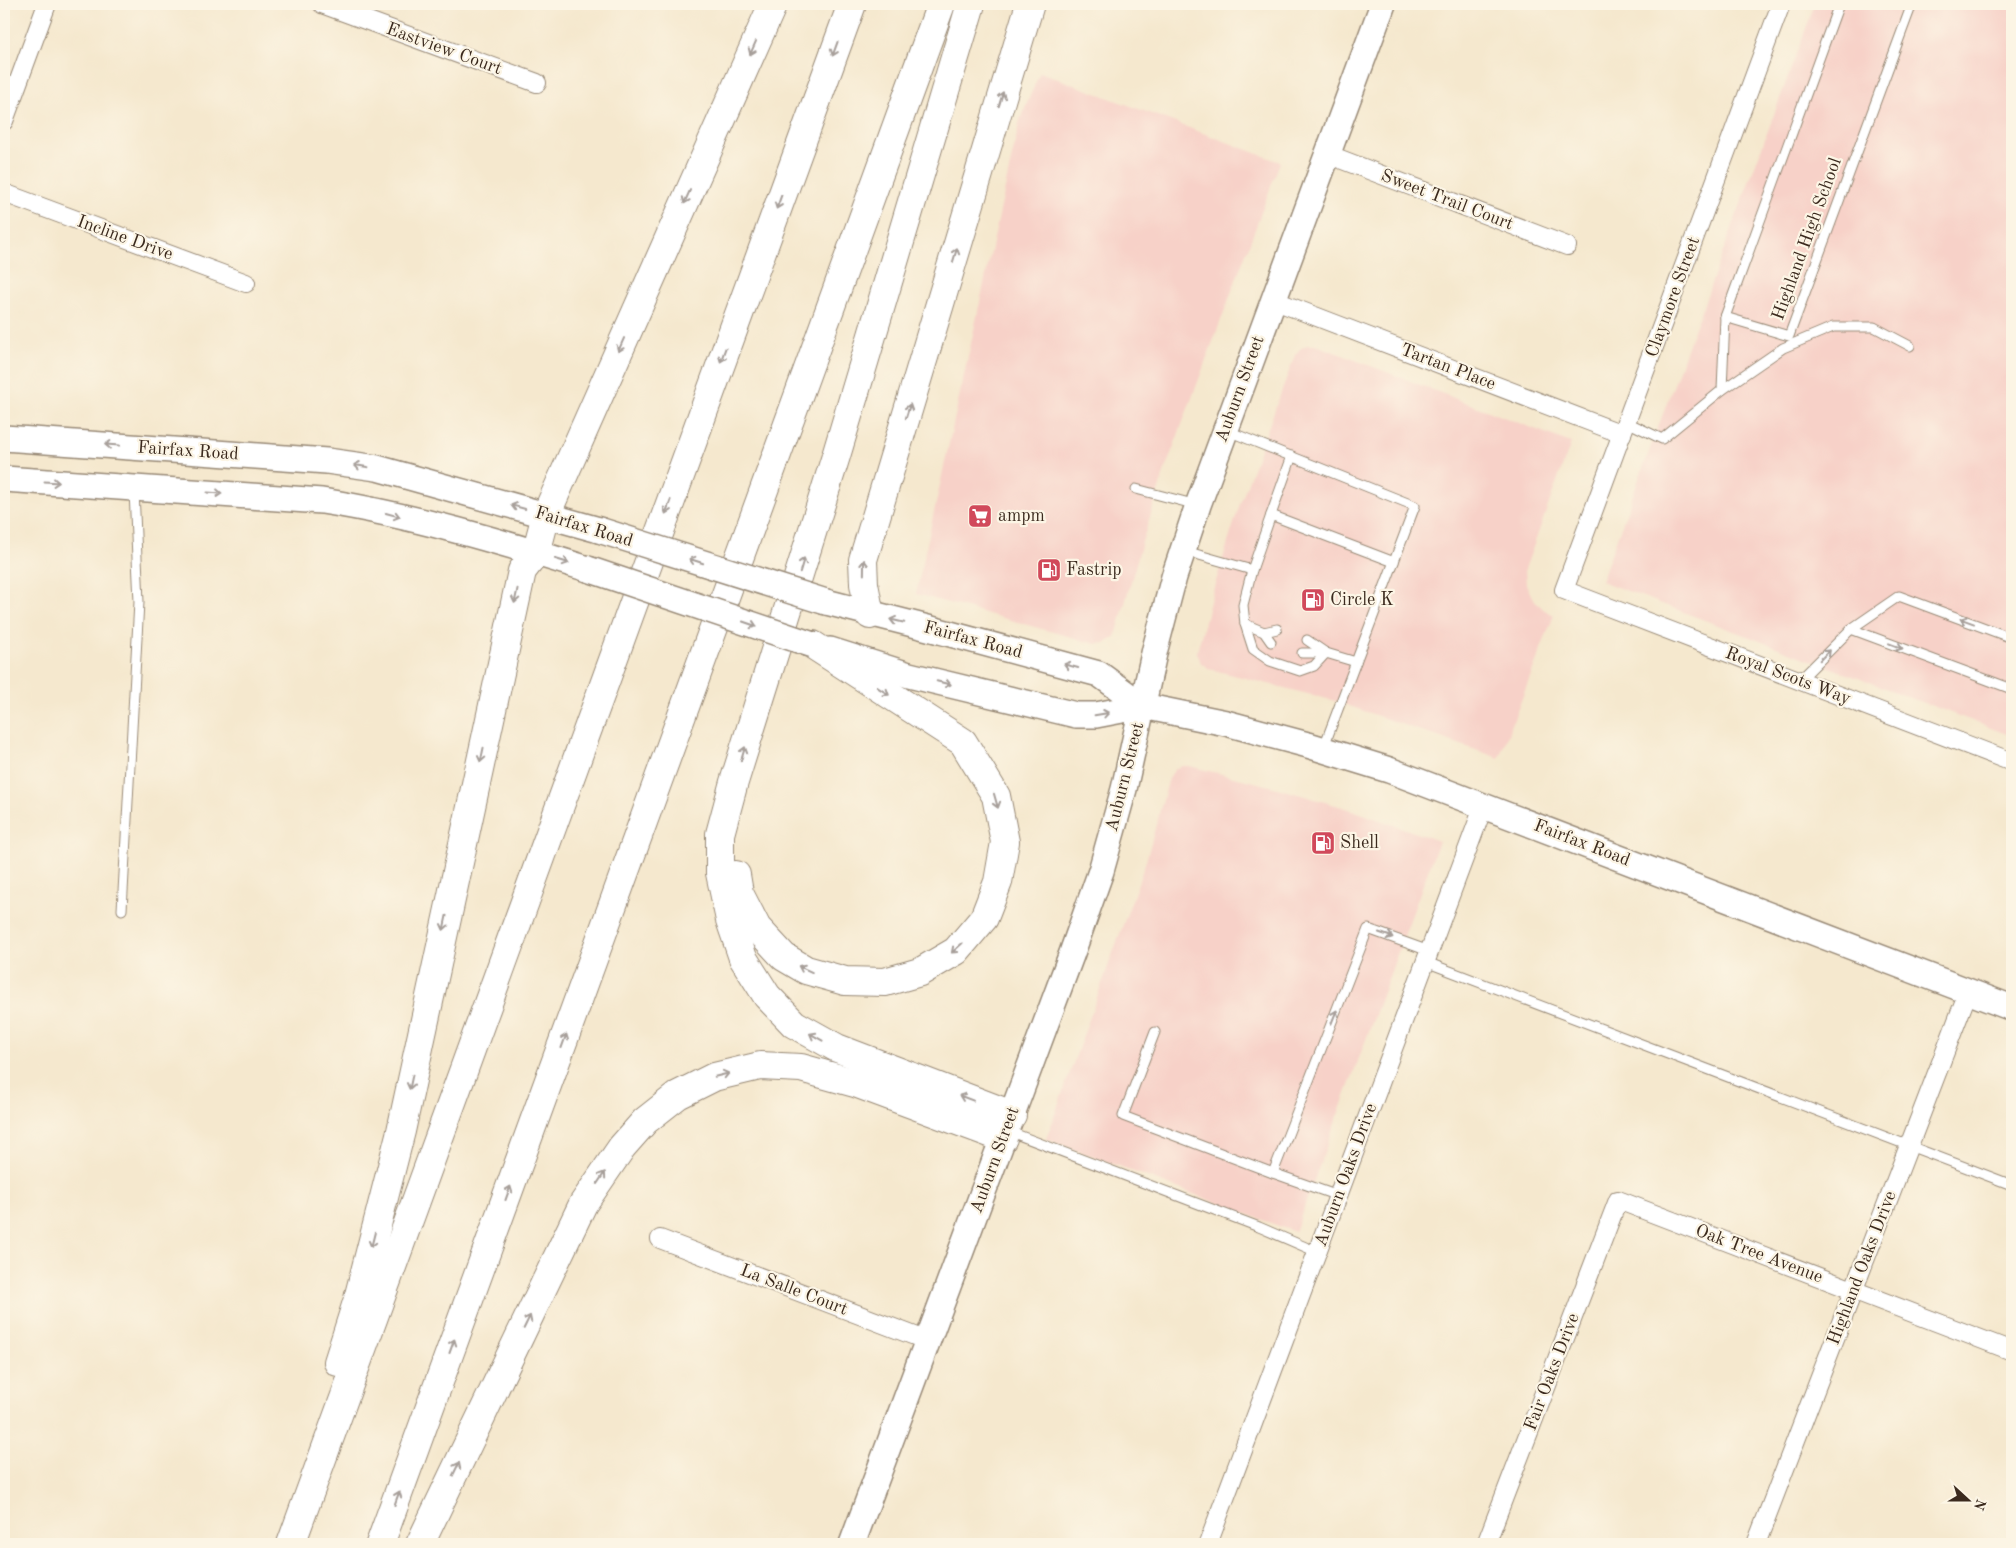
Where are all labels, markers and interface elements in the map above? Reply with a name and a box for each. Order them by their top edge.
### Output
street label: Eastview Court [384,20,504,78]
one-way arrow [748,40,758,55]
one-way arrow [830,41,839,57]
one-way arrow [997,92,1007,108]
street label: Highland High School [1769,155,1845,323]
street label: Sweet Trail Court [1378,166,1516,234]
one-way arrow [682,189,692,204]
one-way arrow [774,194,783,209]
street label: Incline Drive [75,212,175,264]
street label: Claymore Street [1643,234,1703,360]
one-way arrow [950,247,960,263]
street label: Auburn Street [1212,333,1268,445]
one-way arrow [616,337,626,352]
street label: Tartan Place [1398,341,1498,393]
one-way arrow [718,346,727,362]
one-way arrow [904,403,914,419]
street label: Fairfax Road [137,438,239,464]
one-way arrow [104,441,120,450]
one-way arrow [354,461,370,471]
one-way arrow [44,478,60,487]
one-way arrow [206,489,222,498]
one-way arrow [663,499,672,514]
one-way arrow [511,502,527,512]
supermarket icon: ampm [967,503,993,529]
street label: Fairfax Road [533,504,635,550]
place label: ampm [998,507,1045,525]
one-way arrow [384,510,400,520]
one-way arrow [688,556,704,566]
one-way arrow [553,557,569,566]
fuel station icon: Fastrip [1036,557,1062,583]
one-way arrow [797,558,807,574]
one-way arrow [859,559,869,575]
place label: Fastrip [1066,561,1122,579]
fuel station icon: Circle K [1300,587,1326,613]
one-way arrow [511,588,520,604]
place label: Circle K [1330,591,1394,609]
one-way arrow [889,616,905,625]
one-way arrow [1959,616,1975,625]
street label: Fairfax Road [922,618,1024,662]
one-way arrow [742,620,757,629]
one-way arrow [1888,642,1903,651]
street label: Royal Scots Way [1723,644,1854,708]
one-way arrow [1819,648,1831,661]
one-way arrow [1063,661,1079,671]
one-way arrow [935,679,951,688]
one-way arrow [876,686,890,696]
one-way arrow [1094,708,1110,718]
street label: Auburn Street [1103,720,1147,834]
one-way arrow [739,746,748,762]
one-way arrow [477,747,486,763]
one-way arrow [992,792,1002,808]
street label: Fairfax Road [1531,816,1633,870]
fuel station icon: Shell [1310,830,1336,856]
place label: Shell [1340,834,1379,852]
one-way arrow [440,915,450,931]
one-way arrow [1377,931,1393,940]
one-way arrow [951,942,964,954]
one-way arrow [798,963,813,973]
one-way arrow [1330,1009,1339,1024]
one-way arrow [809,1031,824,1041]
one-way arrow [560,1033,569,1049]
one-way arrow [713,1070,729,1079]
one-way arrow [406,1074,415,1090]
one-way arrow [959,1092,974,1101]
street label: Auburn Oaks Drive [1312,1101,1380,1249]
street label: Auburn Street [967,1104,1023,1216]
one-way arrow [596,1171,606,1185]
one-way arrow [504,1186,513,1201]
street label: Highland Oaks Drive [1824,1188,1900,1348]
street label: Oak Tree Avenue [1693,1221,1825,1287]
one-way arrow [368,1232,377,1248]
street label: La Salle Court [738,1261,850,1319]
street label: Fair Oaks Drive [1521,1311,1583,1433]
one-way arrow [522,1315,532,1330]
one-way arrow [448,1339,457,1354]
one-way arrow [452,1462,461,1477]
north arrow [1944,1476,1994,1526]
one-way arrow [393,1491,402,1507]
text: N [1971,1497,1988,1512]

